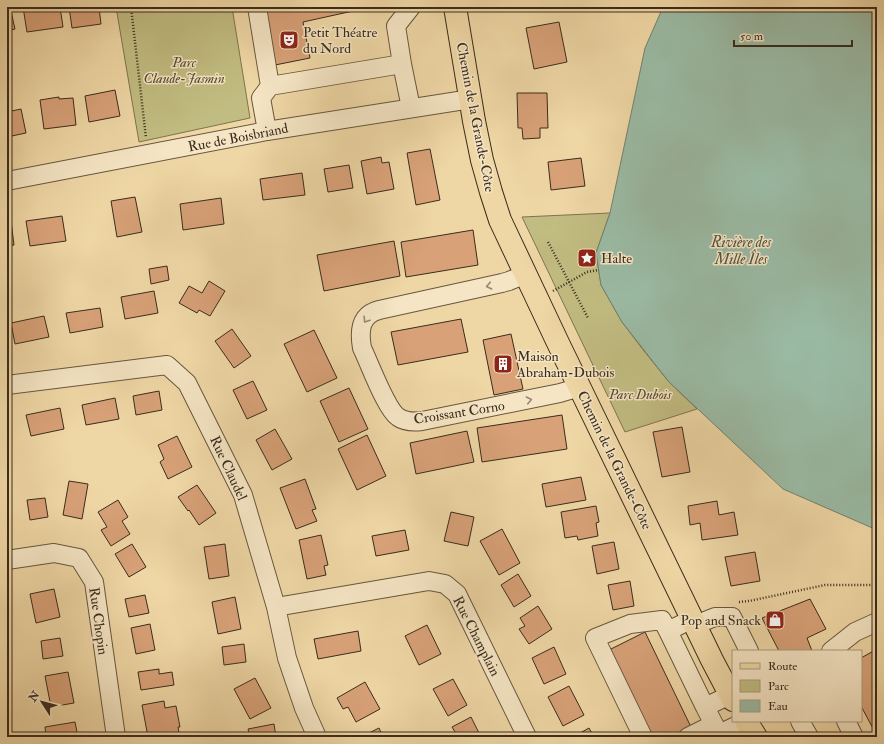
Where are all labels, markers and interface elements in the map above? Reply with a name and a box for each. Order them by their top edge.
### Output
scale bar [734,22,852,48]
place label: Petit Théatre du Nord [303,24,377,57]
theatre icon: Petit Théatre du Nord [278,29,300,51]
text: 50 m [740,29,764,44]
street label: Chemin de la Grande-Côte [453,41,498,194]
park label: Parc Claude-Jasmin [143,54,225,87]
street label: Rue de Boisbriand [187,119,290,156]
water label: Rivière des Mille Îles [710,233,772,269]
place icon: Halte [576,247,598,269]
place label: Halte [601,250,632,267]
one-way arrow [485,281,492,289]
one-way arrow [363,316,370,323]
place label: Maison Abraham-Dubois [516,348,614,381]
building icon: Maison Abraham-Dubois [492,353,514,375]
park label: Parc Dubois [608,386,672,403]
street label: Chemin de la Grande-Côte [574,388,656,532]
one-way arrow [526,396,532,405]
street label: Croissant Corno [412,397,506,428]
street label: Rue Claudel [206,433,251,503]
street label: Rue Chopin [84,586,112,656]
street label: Rue Champlain [448,593,504,679]
shop icon: Pop and Snack [764,609,786,631]
place label: Pop and Snack [681,612,761,630]
legend [732,650,862,722]
text: Route [768,659,797,674]
text: Parc [768,679,789,694]
north arrow [22,682,62,722]
text: N [26,688,43,705]
text: Eau [768,699,788,714]

